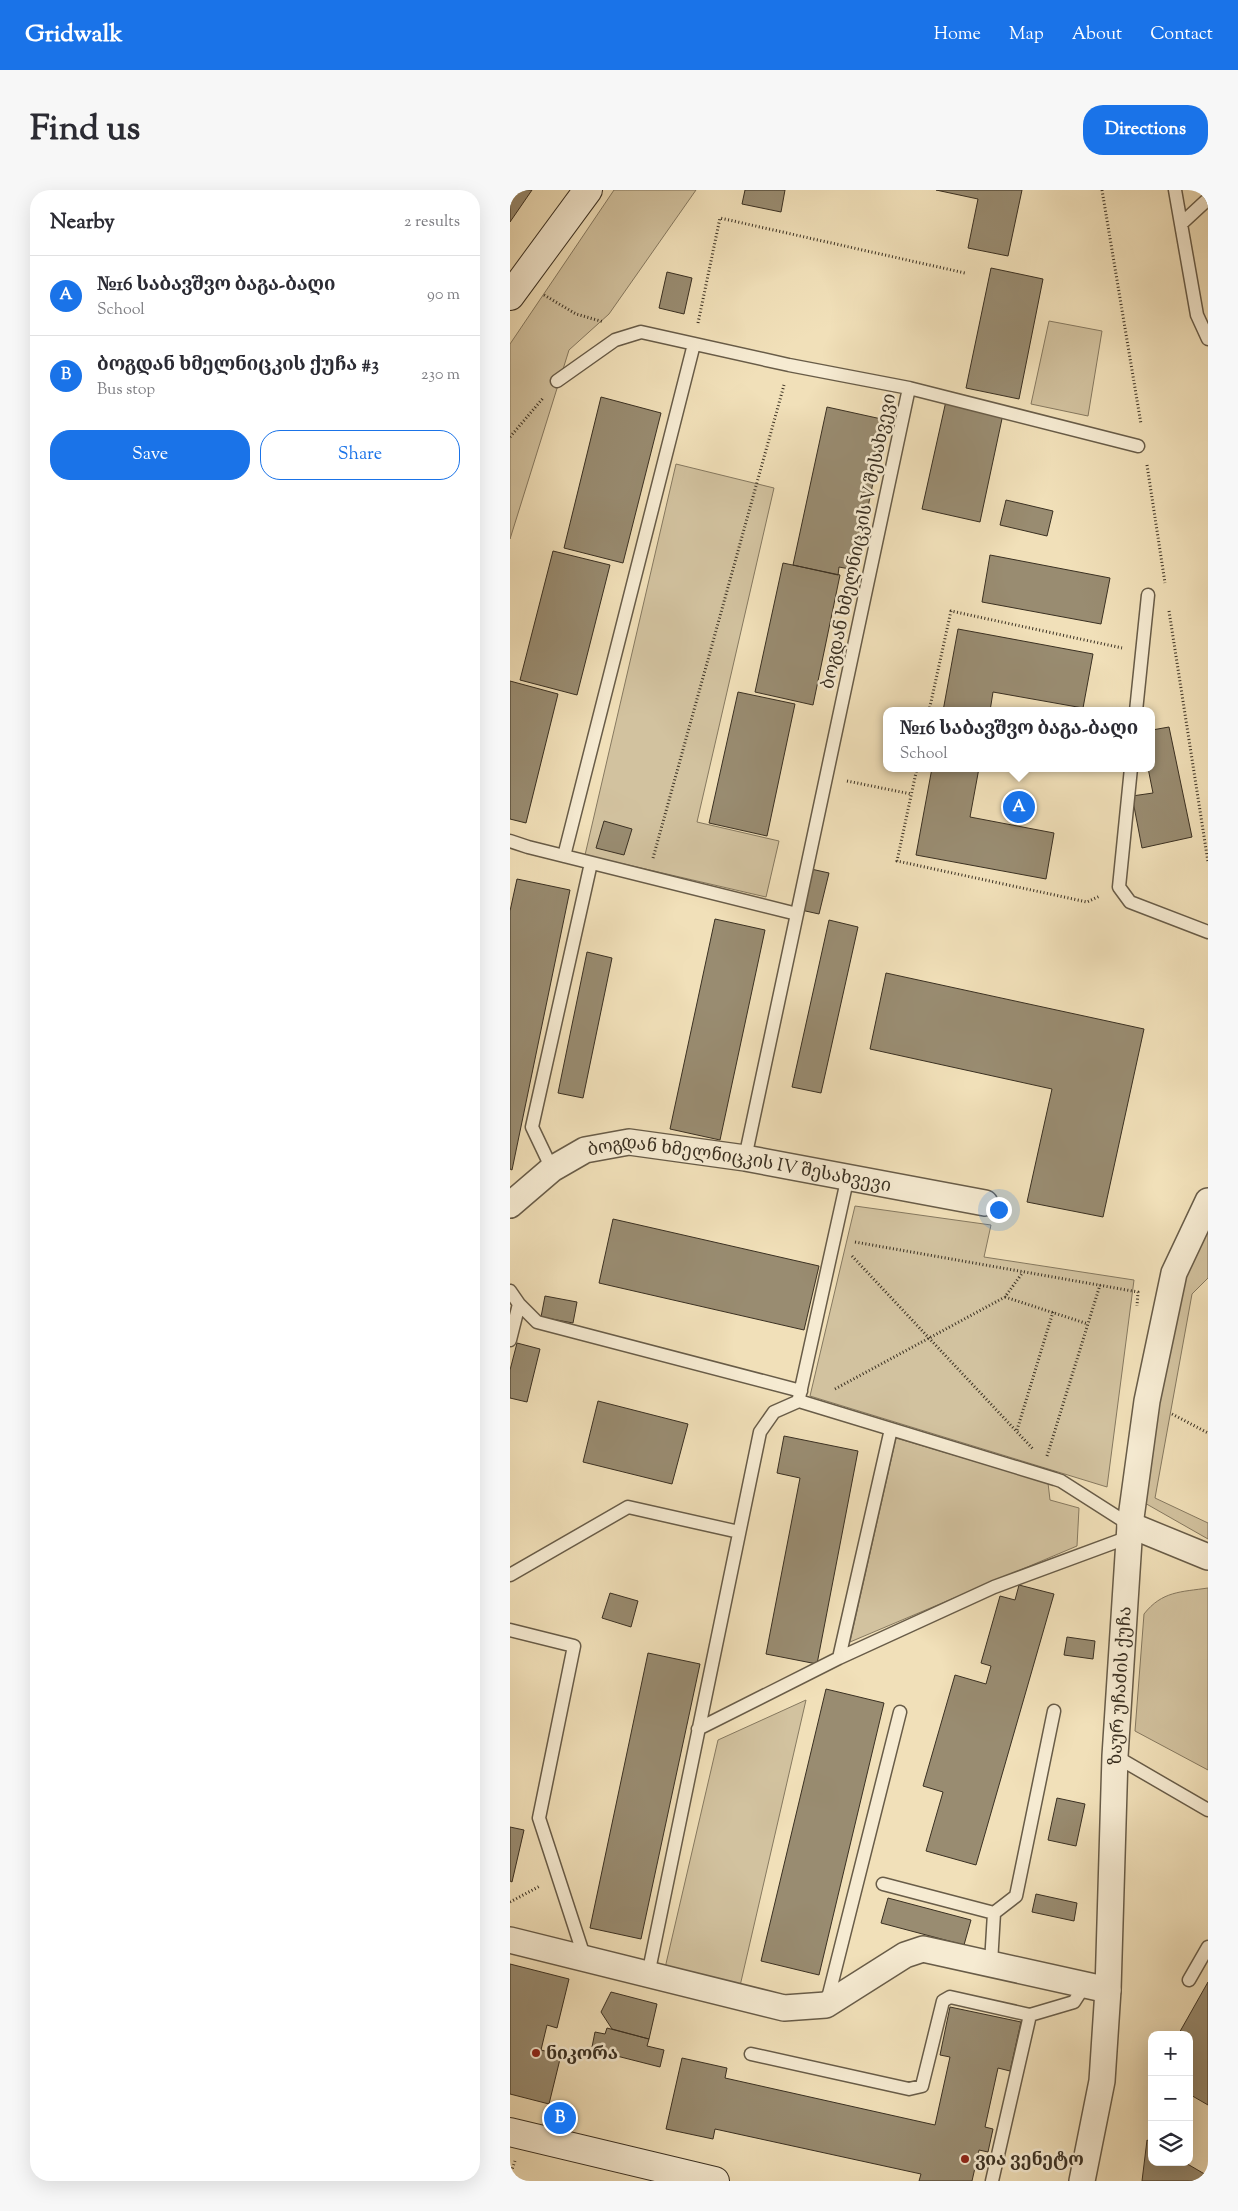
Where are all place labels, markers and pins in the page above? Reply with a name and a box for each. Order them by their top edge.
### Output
pin: A [1003,788,1035,826]
place label: ნიკორა [546,2042,618,2068]
marker: ნიკორა [530,2047,542,2059]
pin: B [544,2099,576,2137]
place label: ვია ვენეტო [975,2148,1084,2174]
marker: ვია ვენეტო [959,2153,971,2165]

